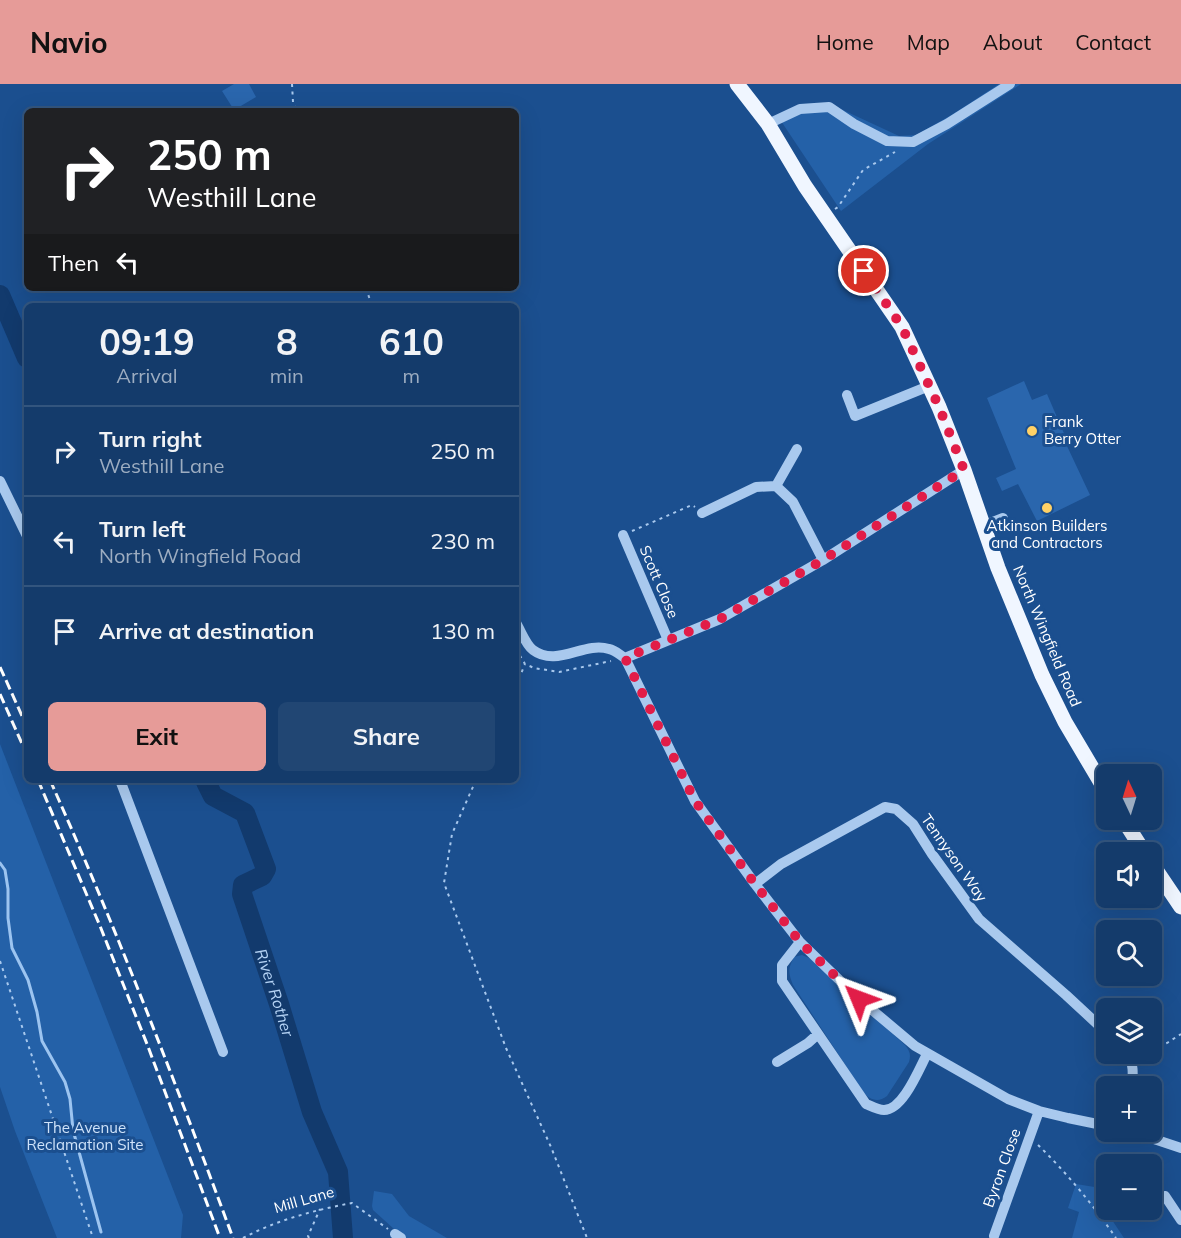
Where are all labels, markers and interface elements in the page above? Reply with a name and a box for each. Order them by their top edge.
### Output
text: Navio [30,25,107,60]
text: Home [816,29,874,55]
text: Map [907,29,950,55]
text: About [983,29,1042,55]
text: Contact [1075,29,1151,55]
text: 250 m [147,128,272,181]
icon: right [48,132,126,210]
text: Westhill Lane [147,180,316,214]
pin [838,245,889,296]
icon: left [111,246,144,279]
text: Then [48,249,99,277]
icon: arrive [847,254,880,287]
text: 09:19 [99,319,195,364]
text: 8 [276,319,298,364]
text: 610 [379,319,444,364]
text: Arrival [116,363,177,388]
text: min [270,363,304,388]
text: m [403,363,420,388]
place label: Frank Berry Otter [1044,412,1122,448]
marker: Frank Berry Otter [1025,424,1039,438]
text: Turn right [99,425,202,453]
icon: right [48,435,81,468]
text: 250 m [430,437,495,465]
text: Westhill Lane [99,453,225,478]
marker: Atkinson Builders and Contractors [1040,501,1054,515]
text: Turn left [99,515,186,543]
place label: Atkinson Builders and Contractors [987,516,1107,552]
icon: left [48,525,81,558]
text: 230 m [430,527,495,555]
text: North Wingfield Road [99,543,301,568]
street label: Scott Close [636,543,683,621]
street label: North Wingfield Road [1009,562,1086,709]
icon: arrive [48,615,81,648]
text: Arrive at destination [99,617,314,645]
text: 130 m [430,617,495,645]
button: Exit [48,702,266,771]
button: Share [278,702,495,771]
north arrow [1096,764,1162,830]
map controls [1096,764,1162,1220]
street label: Tennyson Way [917,810,992,905]
button: sound [1096,842,1162,908]
button: search [1096,920,1162,986]
water label: River Rother [251,946,299,1040]
position arrow [827,967,891,1031]
button: layers [1096,998,1162,1064]
button: + [1096,1076,1162,1142]
park label: The Avenue Reclamation Site [27,1118,143,1154]
street label: Byron Close [978,1126,1025,1210]
button: − [1096,1154,1162,1220]
street label: Mill Lane [272,1182,336,1217]

